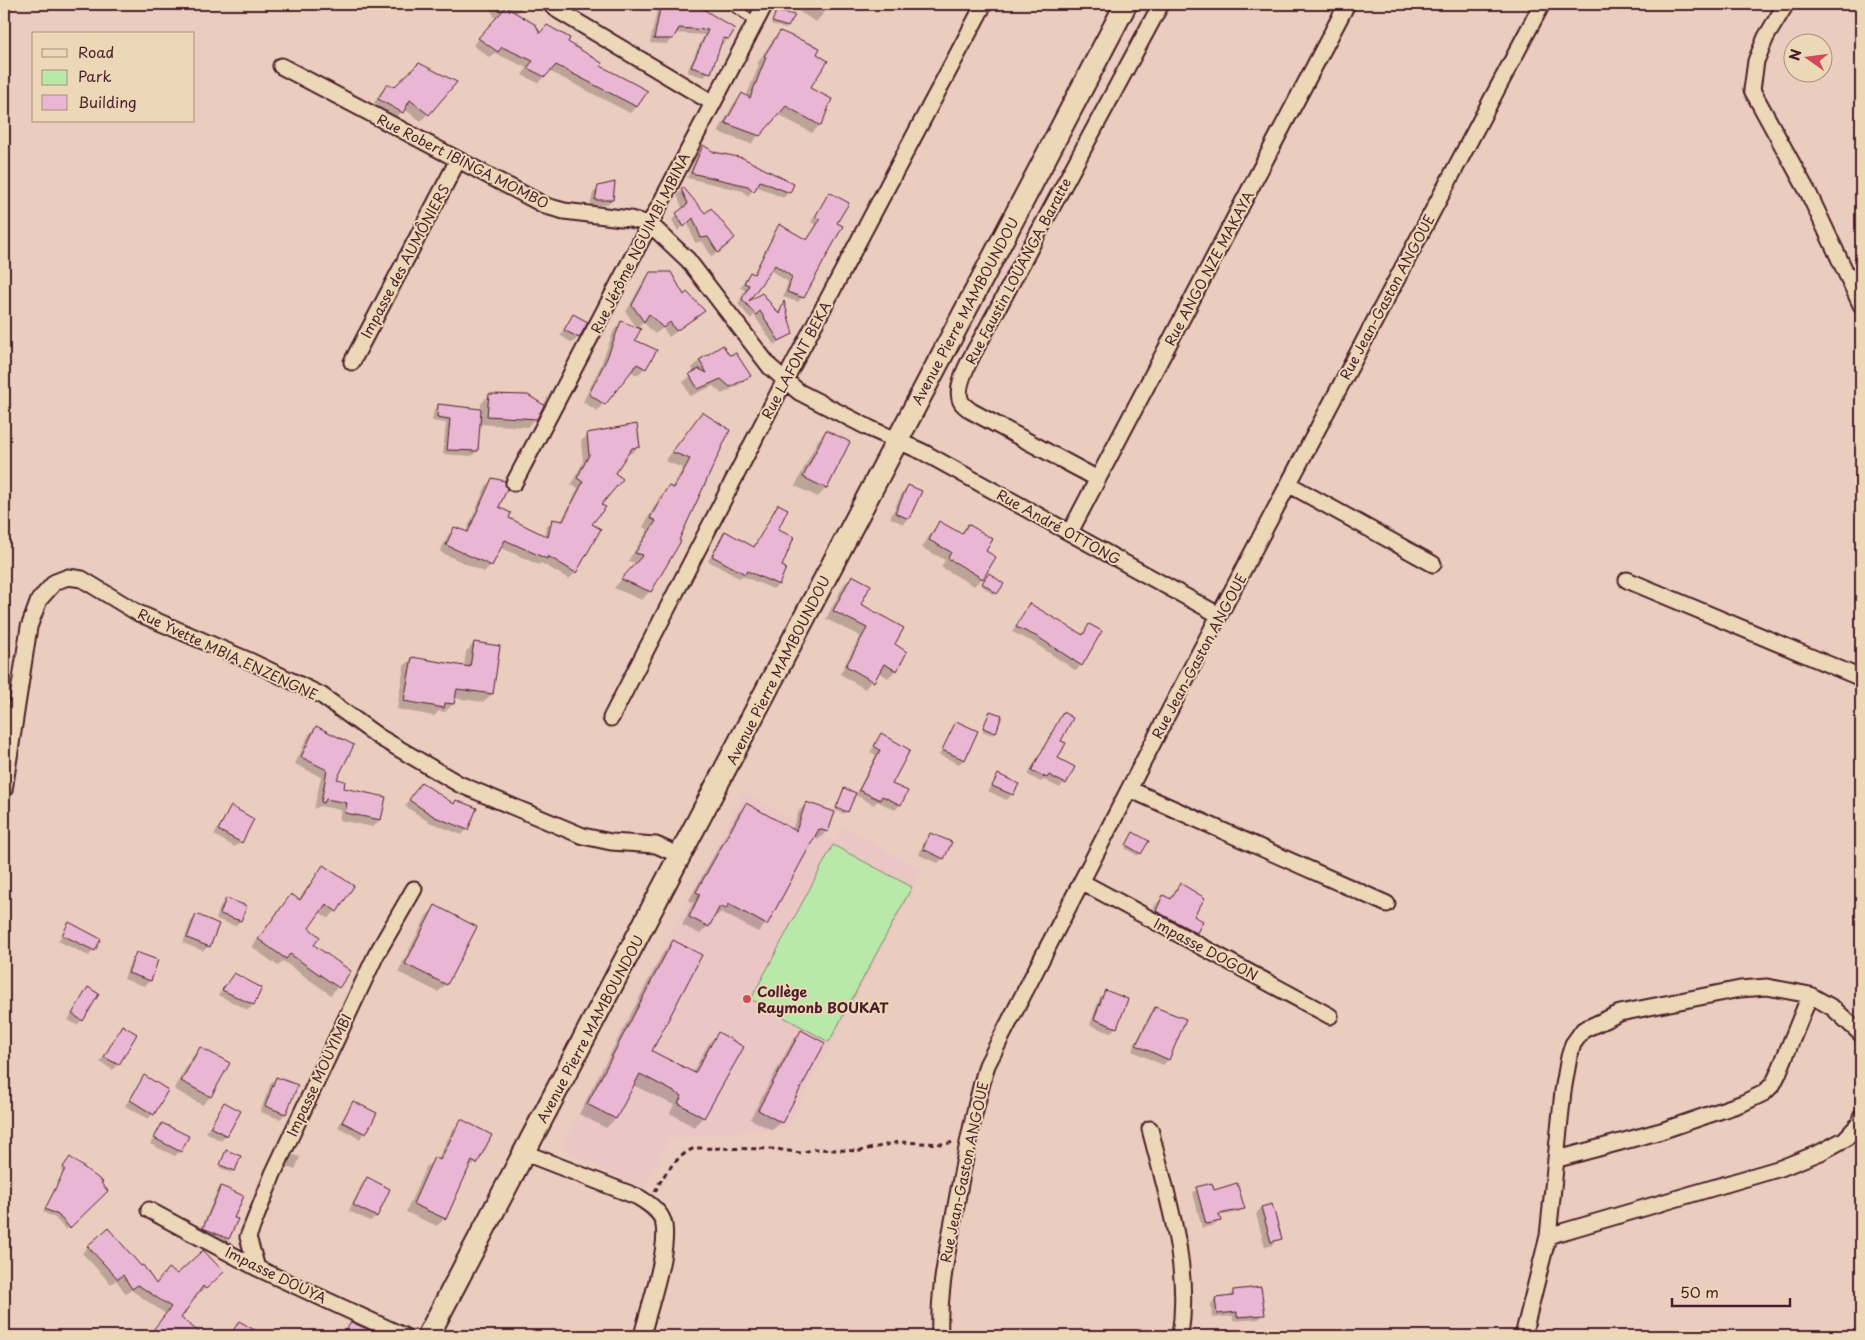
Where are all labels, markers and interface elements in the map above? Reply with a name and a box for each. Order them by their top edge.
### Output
legend [32,32,195,122]
north arrow [1782,32,1832,82]
text: Road [78,40,114,63]
text: N [1783,47,1806,63]
text: Park [78,64,112,87]
text: Building [78,90,137,113]
street label: Rue Robert IBINGA MOMBO [373,108,553,214]
street label: Rue Jérôme NGUIMBI MBINA [585,149,695,337]
street label: Rue Faustin LOUANGA Baratte [960,174,1076,368]
street label: Impasse des AUMÔNIERS [355,180,455,342]
street label: Rue ANGO NZE MAKAYA [1159,187,1259,349]
street label: Rue Jean-Gaston ANGOUE [1334,211,1440,383]
street label: Avenue Pierre MAMBOUNDOU [906,213,1024,409]
street label: Rue LAFONT BEKA [756,297,836,423]
street label: Rue André OTTONG [993,484,1125,570]
street label: Rue Jean-Gaston ANGOUE [1146,570,1252,742]
street label: Avenue Pierre MAMBOUNDOU [721,572,835,768]
street label: Rue Yvette MBIA ENZENGNE [134,603,322,705]
street label: Impasse DOGON [1150,913,1262,985]
street label: Avenue Pierre MAMBOUNDOU [531,931,649,1127]
place label: Collège Raymonb BOUKAT [757,981,889,1018]
marker: Collège Raymonb BOUKAT [741,993,753,1005]
street label: Impasse MOUYIMBI [281,1010,357,1140]
street label: Rue Jean-Gaston ANGOUE [935,1079,993,1265]
street label: Impasse DOUYA [222,1241,330,1309]
scale bar [1672,1275,1790,1307]
text: 50 m [1680,1280,1719,1303]

